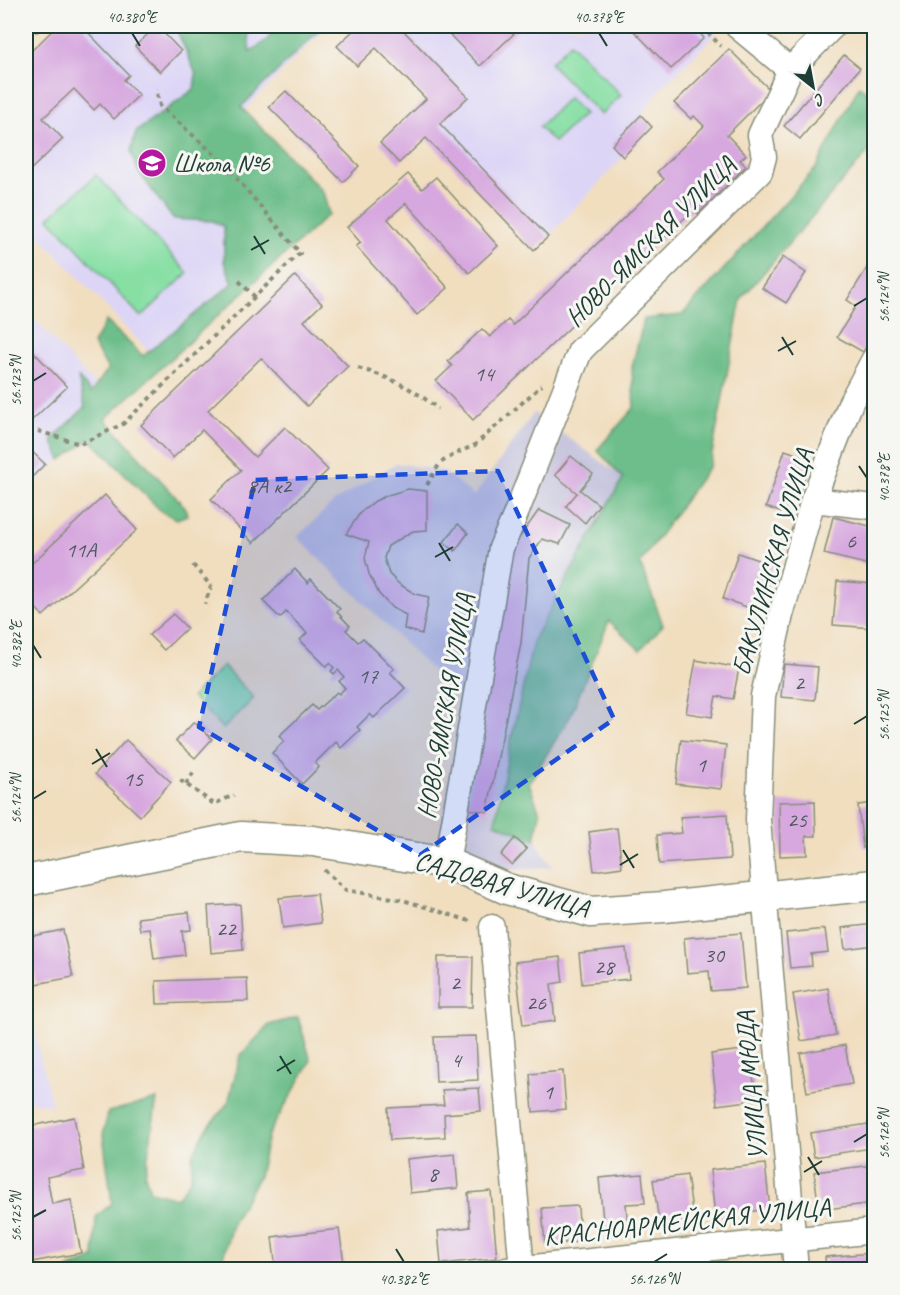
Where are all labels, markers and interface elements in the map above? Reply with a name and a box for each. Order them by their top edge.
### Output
text: 40.380°E [108,8,159,27]
text: 40.378°E [575,8,626,27]
north arrow [783,57,843,117]
text: С [810,88,829,111]
school or university icon: Школа №6 [136,147,168,179]
place label: Школа №6 [173,147,271,180]
street label: НОВО-ЯМСКАЯ УЛИЦА [558,148,743,334]
text: 56.124°N [875,270,894,323]
text: 56.123°N [7,353,26,406]
house number: 14 [474,360,496,388]
street label: БАКУЛИНСКАЯ УЛИЦА [724,444,821,679]
text: 40.378°E [875,451,894,502]
house number: 8А к2 [247,472,293,500]
house number: 6 [846,527,857,555]
house number: 11А [66,536,97,564]
street label: НОВО-ЯМСКАЯ УЛИЦА [409,590,482,821]
text: 40.382°E [7,618,26,669]
house number: 17 [358,662,379,690]
house number: 2 [794,669,806,697]
text: 56.125°N [875,688,894,741]
house number: 1 [696,751,707,779]
house number: 15 [123,765,144,793]
text: 56.124°N [7,771,26,824]
house number: 25 [787,806,808,834]
street label: САДОВАЯ УЛИЦА [411,844,594,926]
house number: 22 [216,915,238,943]
house number: 30 [704,941,726,969]
house number: 28 [594,953,616,981]
house number: 2 [450,969,462,997]
house number: 26 [526,989,547,1017]
street label: УЛИЦА МЮДА [728,1009,774,1162]
house number: 4 [451,1046,463,1074]
house number: 1 [543,1078,554,1106]
text: 56.126°N [875,1106,894,1159]
house number: 8 [428,1160,440,1188]
text: 56.125°N [7,1189,26,1242]
street label: КРАСНОАРМЕЙСКАЯ УЛИЦА [542,1190,833,1253]
text: 40.382°E [380,1270,431,1289]
text: 56.126°N [629,1270,682,1289]

